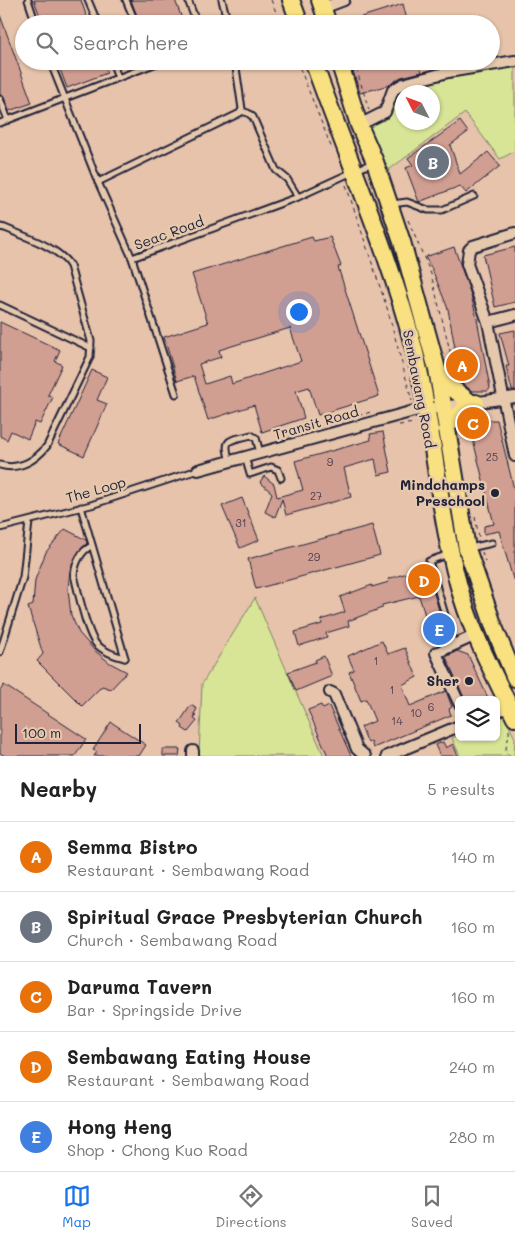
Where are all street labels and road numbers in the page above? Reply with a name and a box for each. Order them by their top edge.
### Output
street label: Seac Road [131,211,206,254]
street label: Sembawang Road [399,328,440,450]
street label: Transit Road [271,401,361,444]
street label: The Loop [64,472,128,507]

